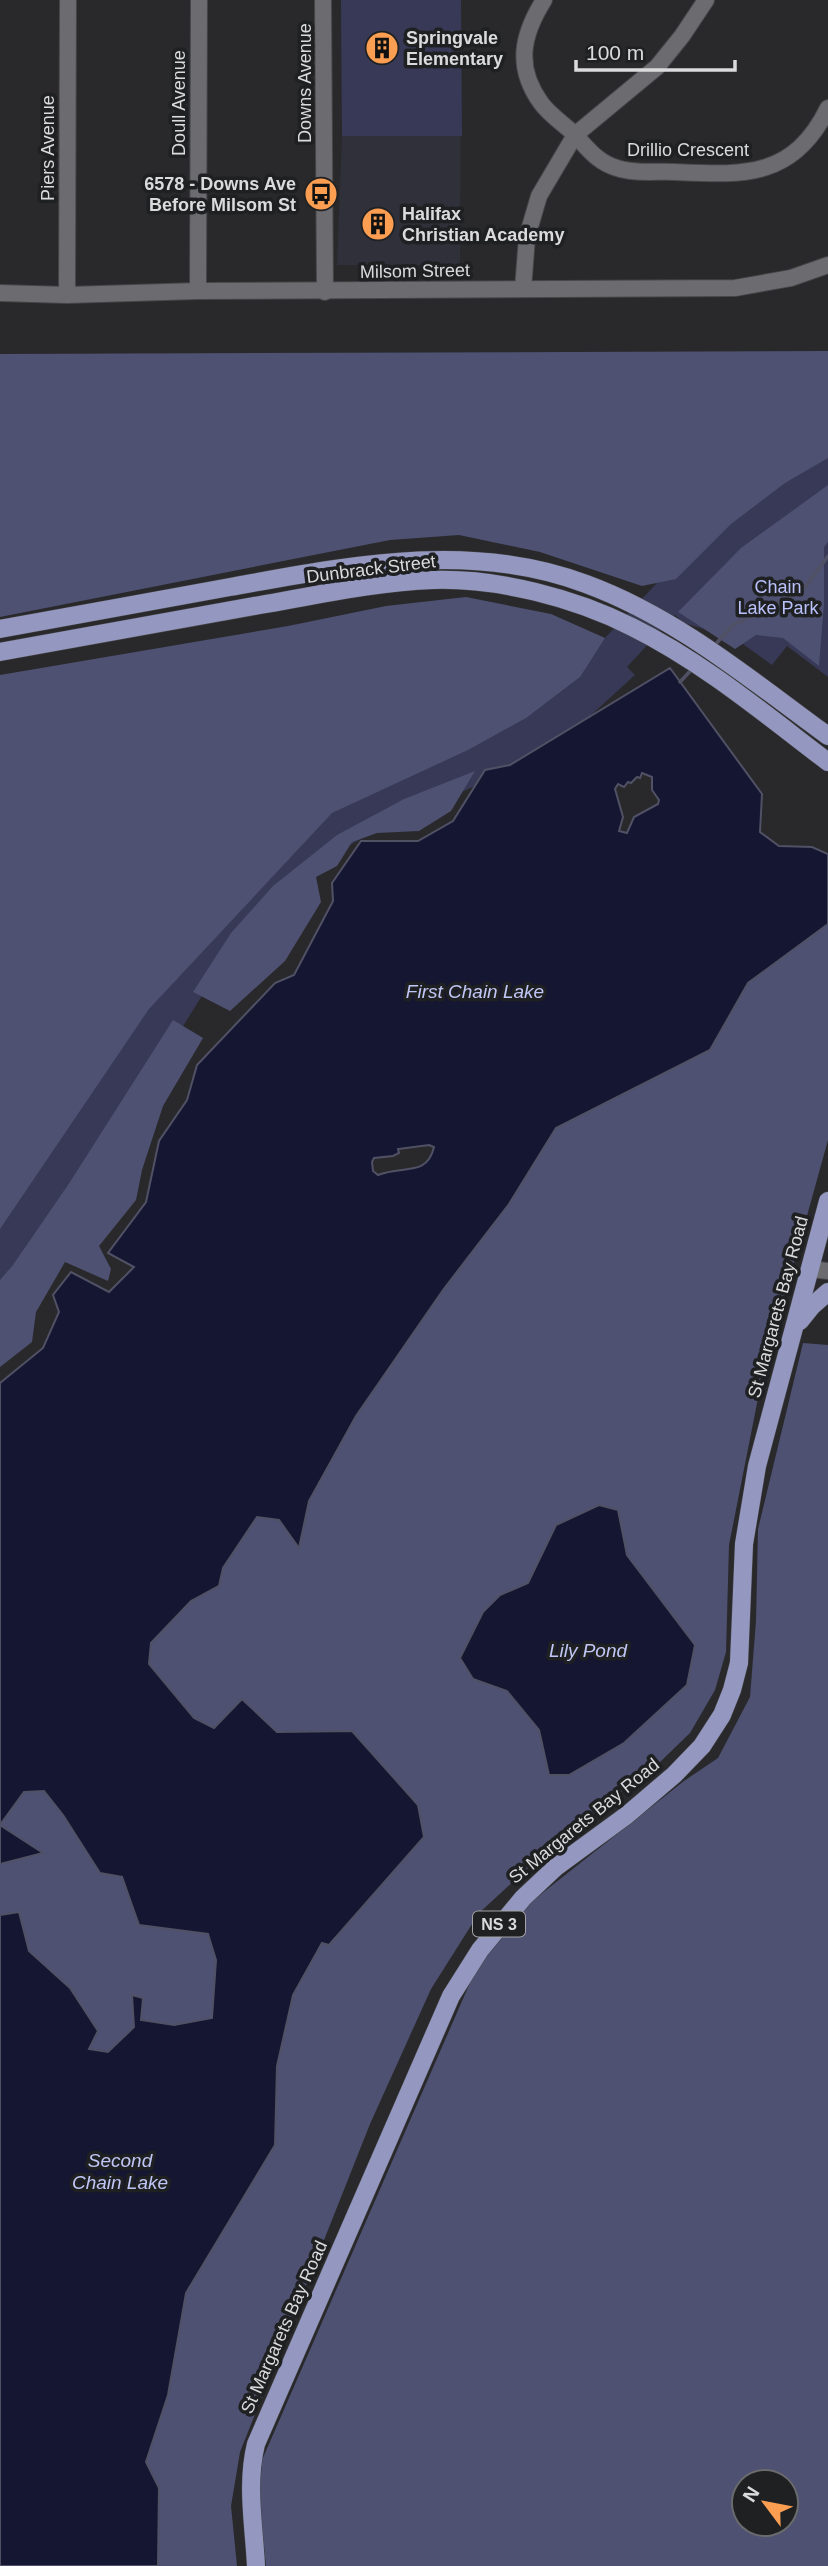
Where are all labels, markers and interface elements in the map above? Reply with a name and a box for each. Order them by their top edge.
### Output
street label: Downs Avenue [295,23,315,143]
place label: Springvale Elementary [406,28,503,69]
scale bar [576,28,735,72]
building icon: Springvale Elementary [363,29,401,67]
text: 100 m [586,41,644,64]
street label: Doull Avenue [169,50,189,156]
street label: Piers Avenue [38,95,58,201]
street label: Drillio Crescent [627,140,749,160]
place label: 6578 - Downs Ave Before Milsom St [144,174,296,215]
bus stop icon: 6578 - Downs Ave Before Milsom St [302,175,340,213]
place label: Halifax Christian Academy [402,204,564,245]
building icon: Halifax Christian Academy [359,205,397,243]
street label: Milsom Street [360,260,470,282]
street label: Dunbrack Street [305,551,437,587]
park label: Chain Lake Park [737,577,820,618]
water label: First Chain Lake [406,981,544,1002]
street label: St Margarets Bay Road [744,1214,812,1400]
water label: Lily Pond [549,1640,629,1661]
street label: St Margarets Bay Road [505,1754,663,1888]
road number: NS 3 [473,1912,525,1936]
water label: Second Chain Lake [72,2150,168,2193]
street label: St Margarets Bay Road [237,2237,331,2417]
north arrow [730,2468,800,2538]
text: N [738,2483,764,2506]

